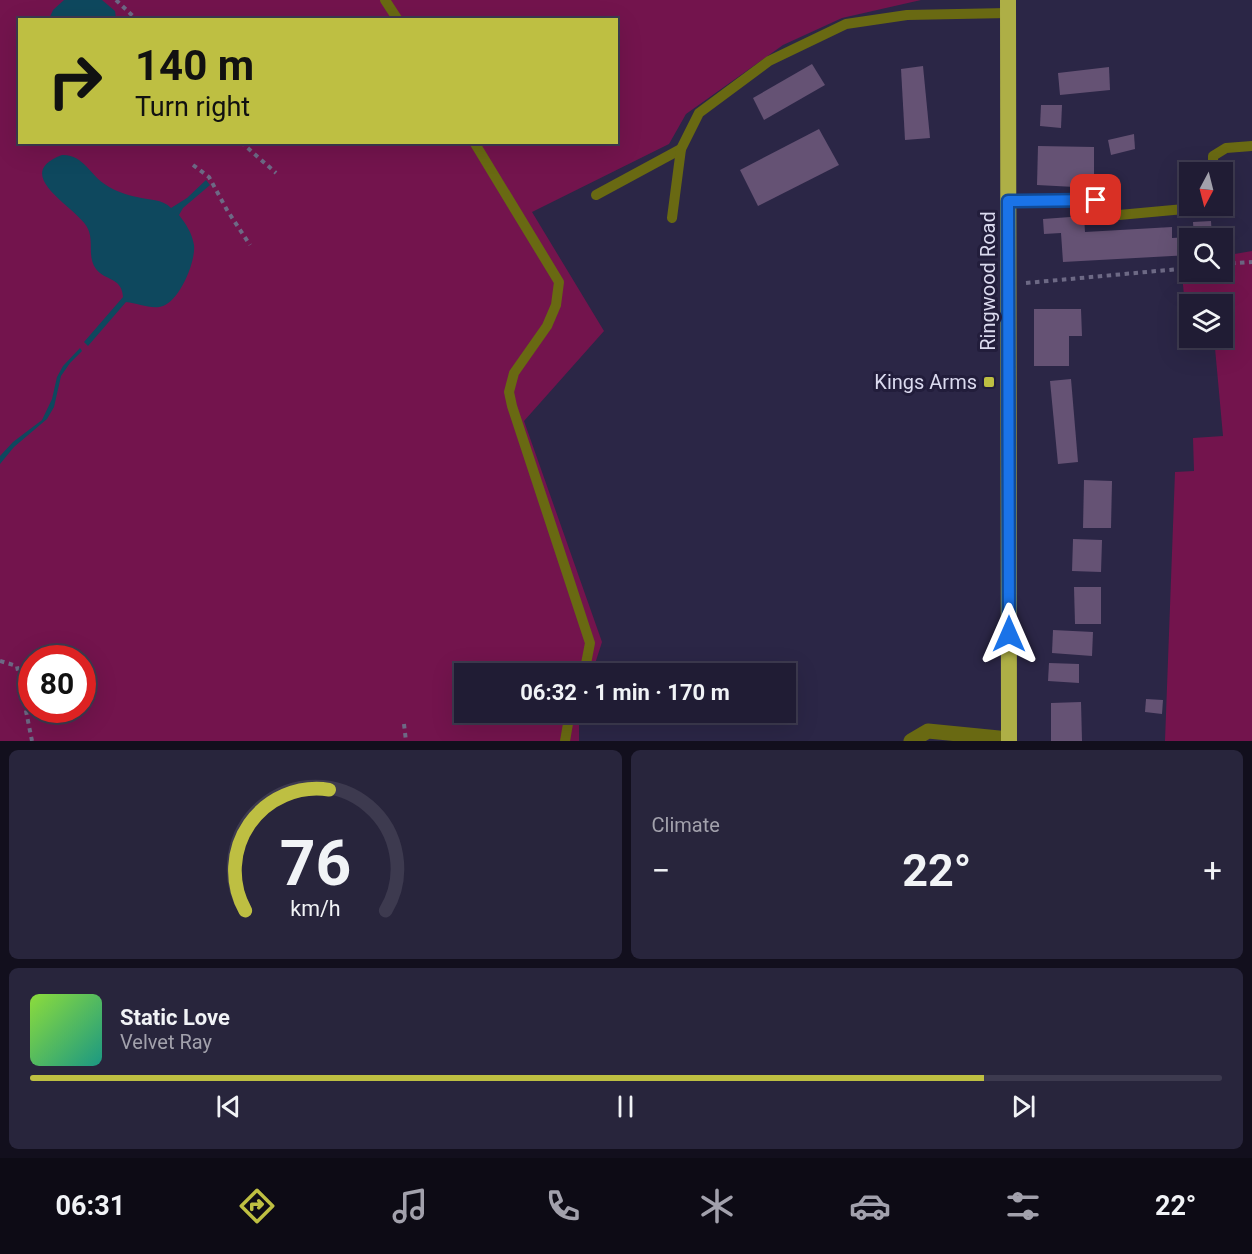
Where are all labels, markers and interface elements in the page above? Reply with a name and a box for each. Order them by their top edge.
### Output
text: 140 m [135,41,254,90]
icon: right [36,42,114,120]
text: Turn right [135,91,250,123]
north arrow [1179,162,1233,216]
map controls [1179,162,1233,348]
pin [1070,174,1121,225]
icon: arrive [1079,183,1112,216]
street label: Ringwood Road [976,211,1000,351]
button: search [1179,228,1233,282]
button: layers [1179,294,1233,348]
place label: Kings Arms [874,370,977,394]
marker: Kings Arms [982,375,996,389]
position arrow [977,602,1041,666]
speed limit sign: 80 [18,645,96,723]
text: 06:32 · 1 min · 170 m [520,680,730,705]
text: Climate [652,813,720,837]
text: 76 [279,827,351,900]
text: 22° [902,844,971,897]
text: − [652,851,670,890]
text: + [1203,851,1222,890]
text: km/h [290,897,340,922]
text: Static Love [120,1005,230,1030]
text: Velvet Ray [120,1030,212,1054]
icon: previous [212,1090,245,1123]
icon: pause [609,1090,642,1123]
icon: next [1007,1090,1040,1123]
icon: directions [236,1185,278,1227]
icon: music [389,1185,431,1227]
icon: phone [542,1185,584,1227]
icon: climate [696,1185,738,1227]
icon: car [849,1185,891,1227]
icon: filters [1002,1185,1044,1227]
text: 06:31 [56,1190,125,1222]
text: 22° [1155,1190,1196,1222]

